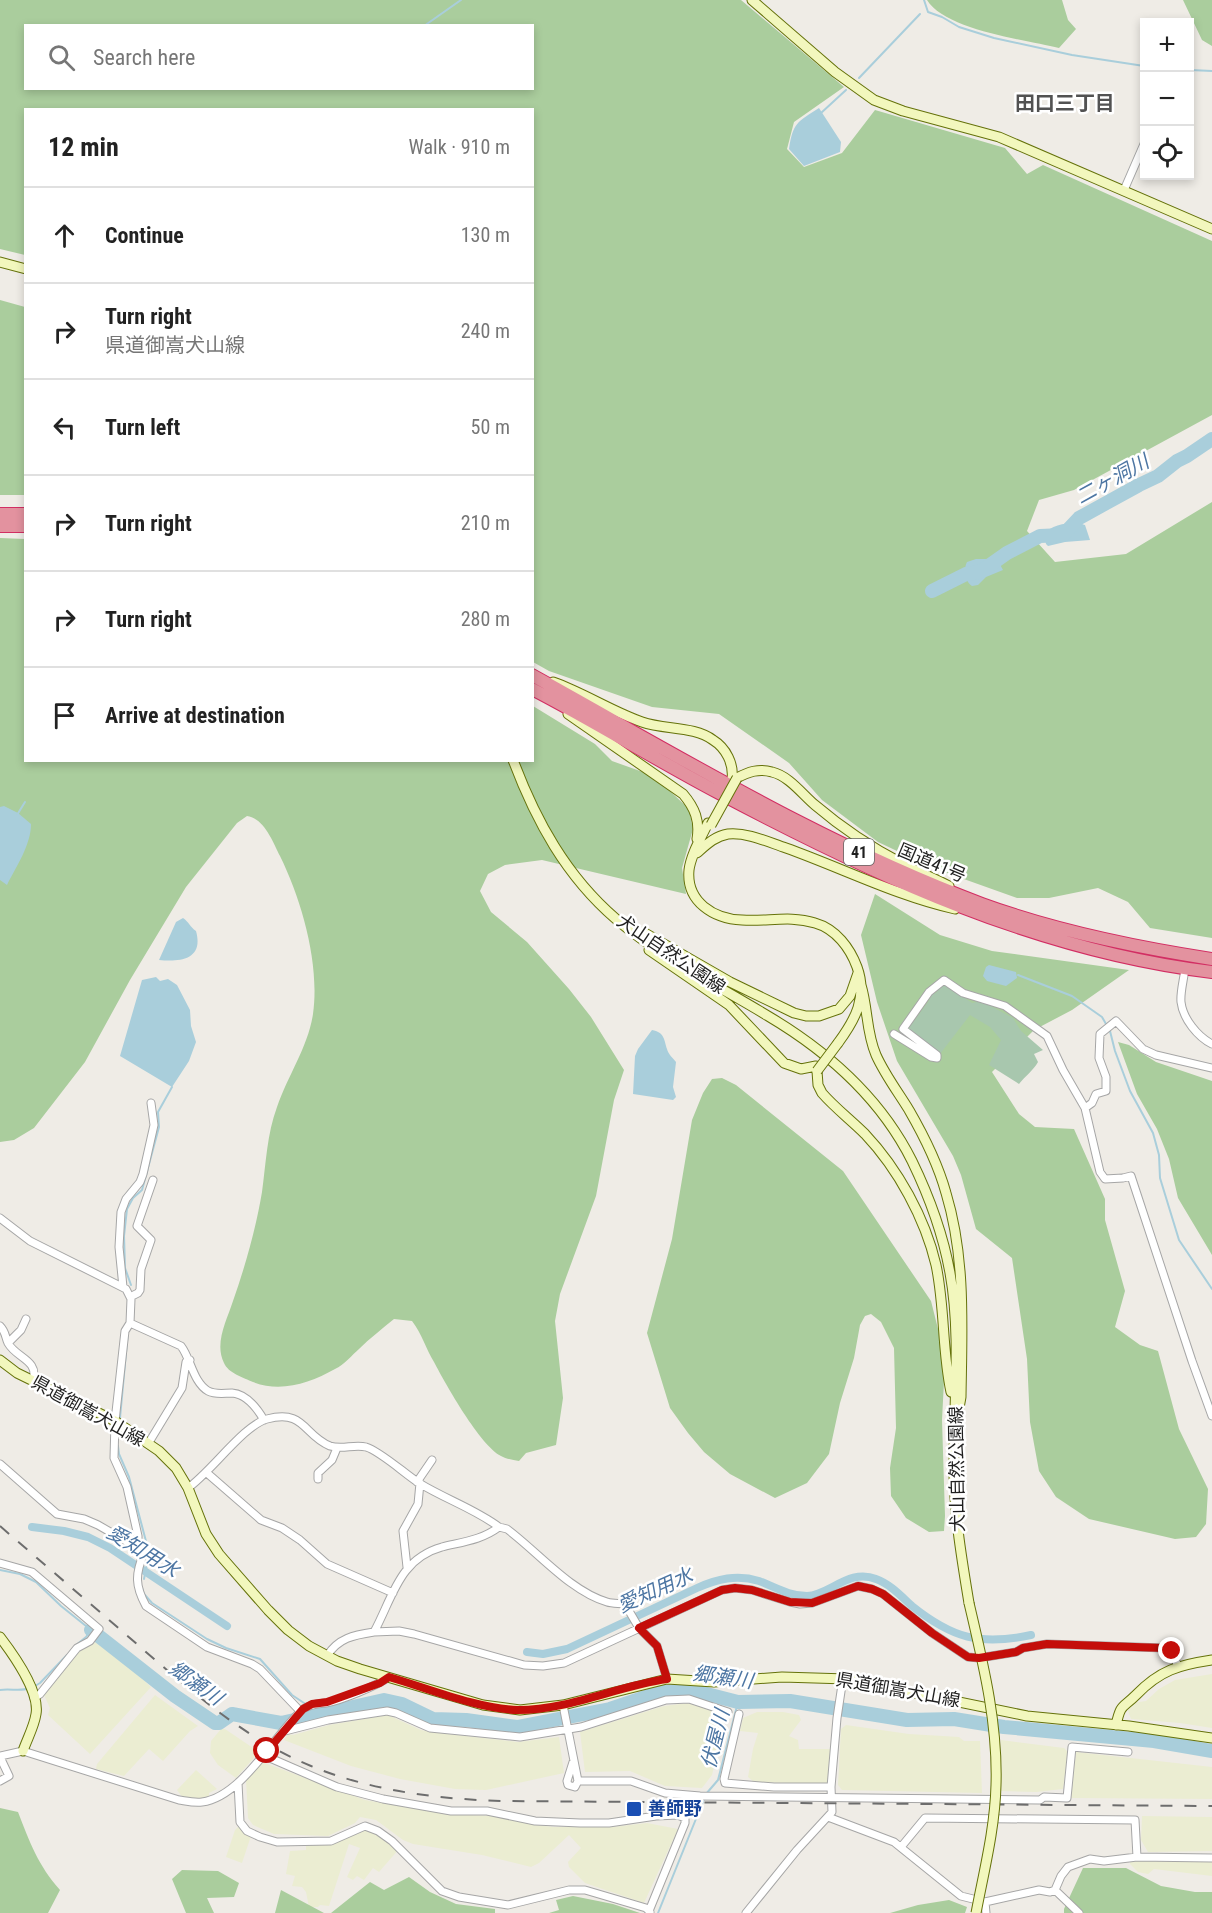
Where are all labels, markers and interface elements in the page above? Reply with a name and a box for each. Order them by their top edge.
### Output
map controls [1140,18,1194,180]
button: + [1140,18,1194,72]
search box [24,24,534,90]
icon: search [45,41,78,74]
text: Search here [93,45,195,70]
button: − [1140,72,1194,126]
district label: 田口三丁目 [1015,91,1115,115]
button: locate [1140,126,1194,180]
text: 12 min [48,132,119,162]
text: Walk · 910 m [409,135,510,159]
icon: ahead [48,219,81,252]
text: Continue [105,223,184,248]
text: 130 m [461,223,510,247]
text: Turn right [105,304,192,329]
icon: right [48,315,81,348]
text: 240 m [461,319,510,343]
text: 県道御嵩犬山線 [105,333,245,357]
icon: left [48,411,81,444]
text: Turn left [105,415,180,440]
text: 50 m [471,415,510,439]
water label: 二ヶ洞川 [1071,448,1155,509]
icon: right [48,507,81,540]
text: Turn right [105,511,192,536]
text: 210 m [461,511,510,535]
icon: right [48,603,81,636]
text: Turn right [105,607,192,632]
text: 280 m [461,607,510,631]
icon: arrive [48,699,81,732]
text: Arrive at destination [105,703,285,728]
road number: 41 [844,839,874,865]
street label: 国道41号 [895,839,969,886]
street label: 犬山自然公園線 [613,910,729,998]
street label: 県道御嵩犬山線 [28,1371,148,1450]
street label: 犬山自然公園線 [945,1406,968,1532]
water label: 愛知用水 [103,1520,185,1583]
water label: 愛知用水 [614,1562,698,1617]
route end [1158,1637,1184,1663]
water label: 郷瀬川 [165,1656,229,1711]
water label: 郷瀬川 [692,1661,756,1693]
street label: 県道御嵩犬山線 [834,1668,962,1711]
water label: 伏屋川 [696,1705,734,1771]
route start [253,1737,279,1763]
place label: 善師野 [648,1798,702,1819]
marker: 善師野 [625,1800,643,1818]

